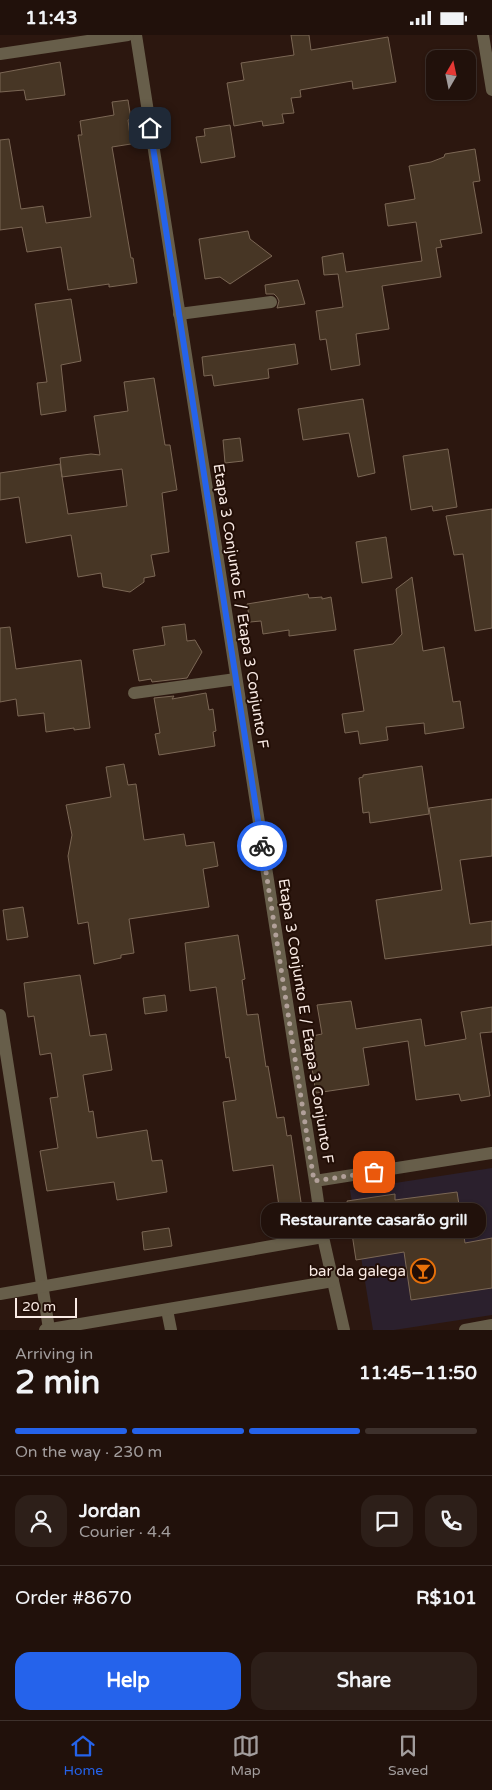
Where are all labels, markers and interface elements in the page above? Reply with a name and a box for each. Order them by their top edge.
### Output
text: 11:43 [25,7,78,29]
north arrow [426,50,476,100]
map controls [426,50,476,100]
pin [129,107,171,149]
icon: home [136,114,164,142]
street label: Etapa 3 Conjunto E / Etapa 3 Conjunto F [210,462,272,750]
courier [237,821,287,871]
icon: bike [248,832,276,860]
street label: Etapa 3 Conjunto E / Etapa 3 Conjunto F [275,877,337,1165]
pin [353,1151,395,1193]
icon: bag [360,1158,388,1186]
callout: Restaurante casarão grill [262,1202,486,1237]
text: Restaurante casarão grill [279,1210,468,1230]
bar icon: bar da galega [410,1258,436,1284]
place label: bar da galega [309,1262,406,1280]
scale bar [15,1295,78,1318]
text: 20 m [22,1298,56,1315]
text: Arriving in [15,1344,93,1364]
text: 11:45–11:50 [359,1362,477,1384]
text: 2 min [15,1364,100,1402]
text: On the way · 230 m [15,1442,162,1462]
button: person [15,1495,67,1547]
button: chat [361,1495,413,1547]
button: phone [425,1495,477,1547]
text: Jordan [79,1500,141,1522]
text: Courier · 4.4 [79,1522,171,1542]
text: Order #8670 [15,1587,132,1609]
text: R$101 [416,1587,477,1609]
button: Help [15,1652,241,1710]
button: Share [251,1652,477,1710]
tab: Home [64,1732,103,1779]
tab: Map [230,1732,261,1779]
tab: Saved [388,1732,428,1779]

